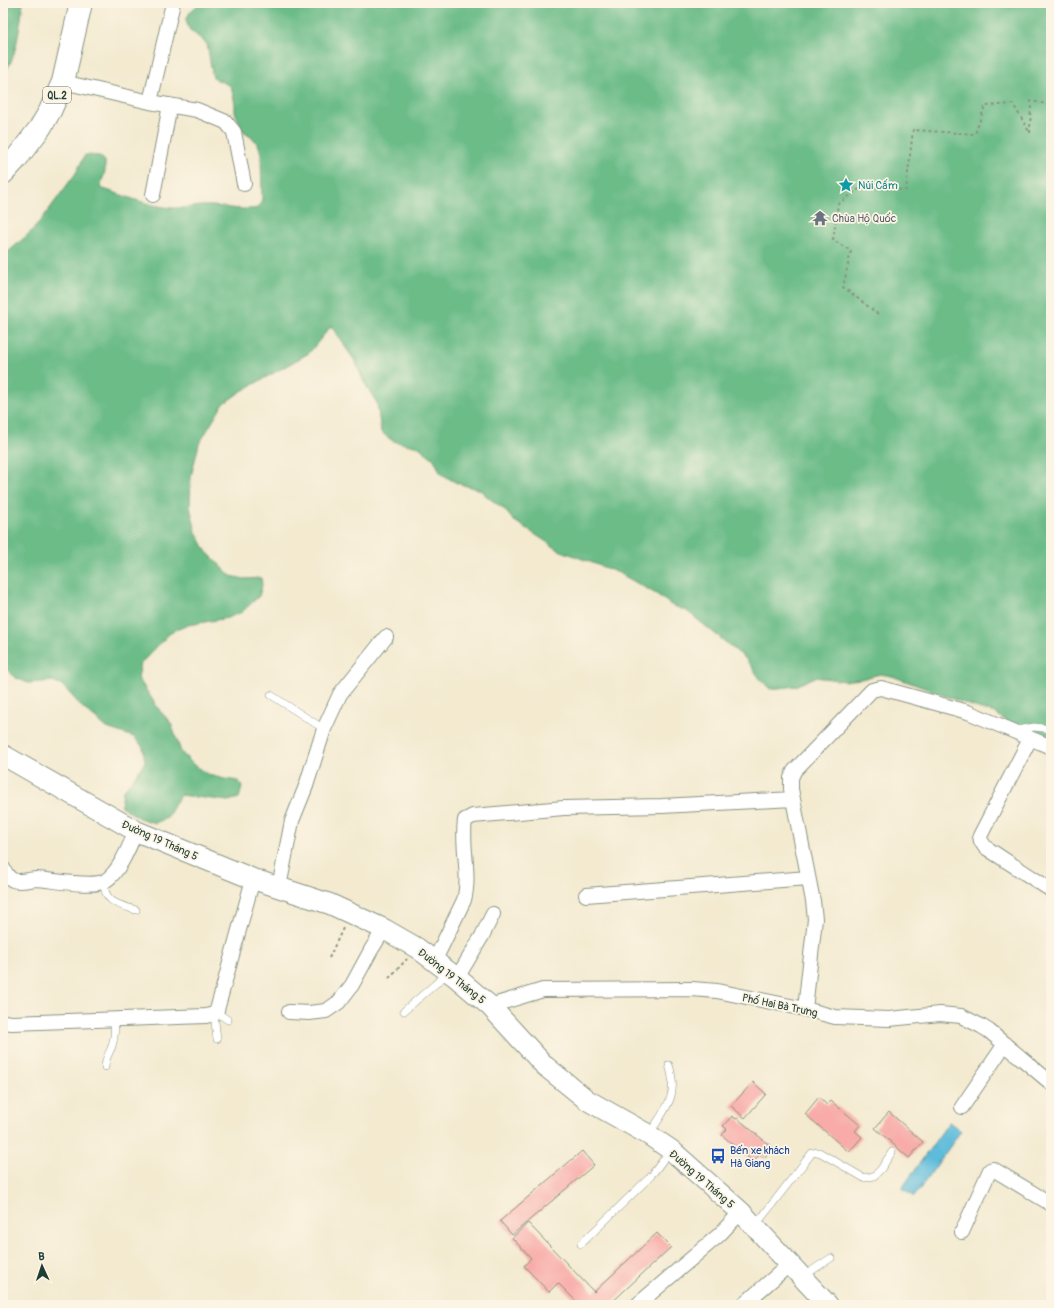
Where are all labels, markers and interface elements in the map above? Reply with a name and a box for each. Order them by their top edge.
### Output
road number: QL.2 [43,87,71,103]
place icon: Núi Cấm [837,176,855,194]
place label: Núi Cấm [858,179,898,192]
temple icon: Chùa Hộ Quốc [811,209,829,227]
place label: Chùa Hộ Quốc [832,212,897,225]
street label: Đường 19 Tháng 5 [120,818,200,863]
street label: Đường 19 Tháng 5 [415,946,488,1007]
street label: Phố Hai Bà Trưng [741,991,819,1020]
place label: Bến xe khách Hà Giang [730,1144,790,1170]
street label: Đường 19 Tháng 5 [666,1147,737,1211]
bus stop icon: Bến xe khách Hà Giang [709,1147,727,1165]
north arrow [22,1246,62,1286]
text: B [38,1250,45,1263]

